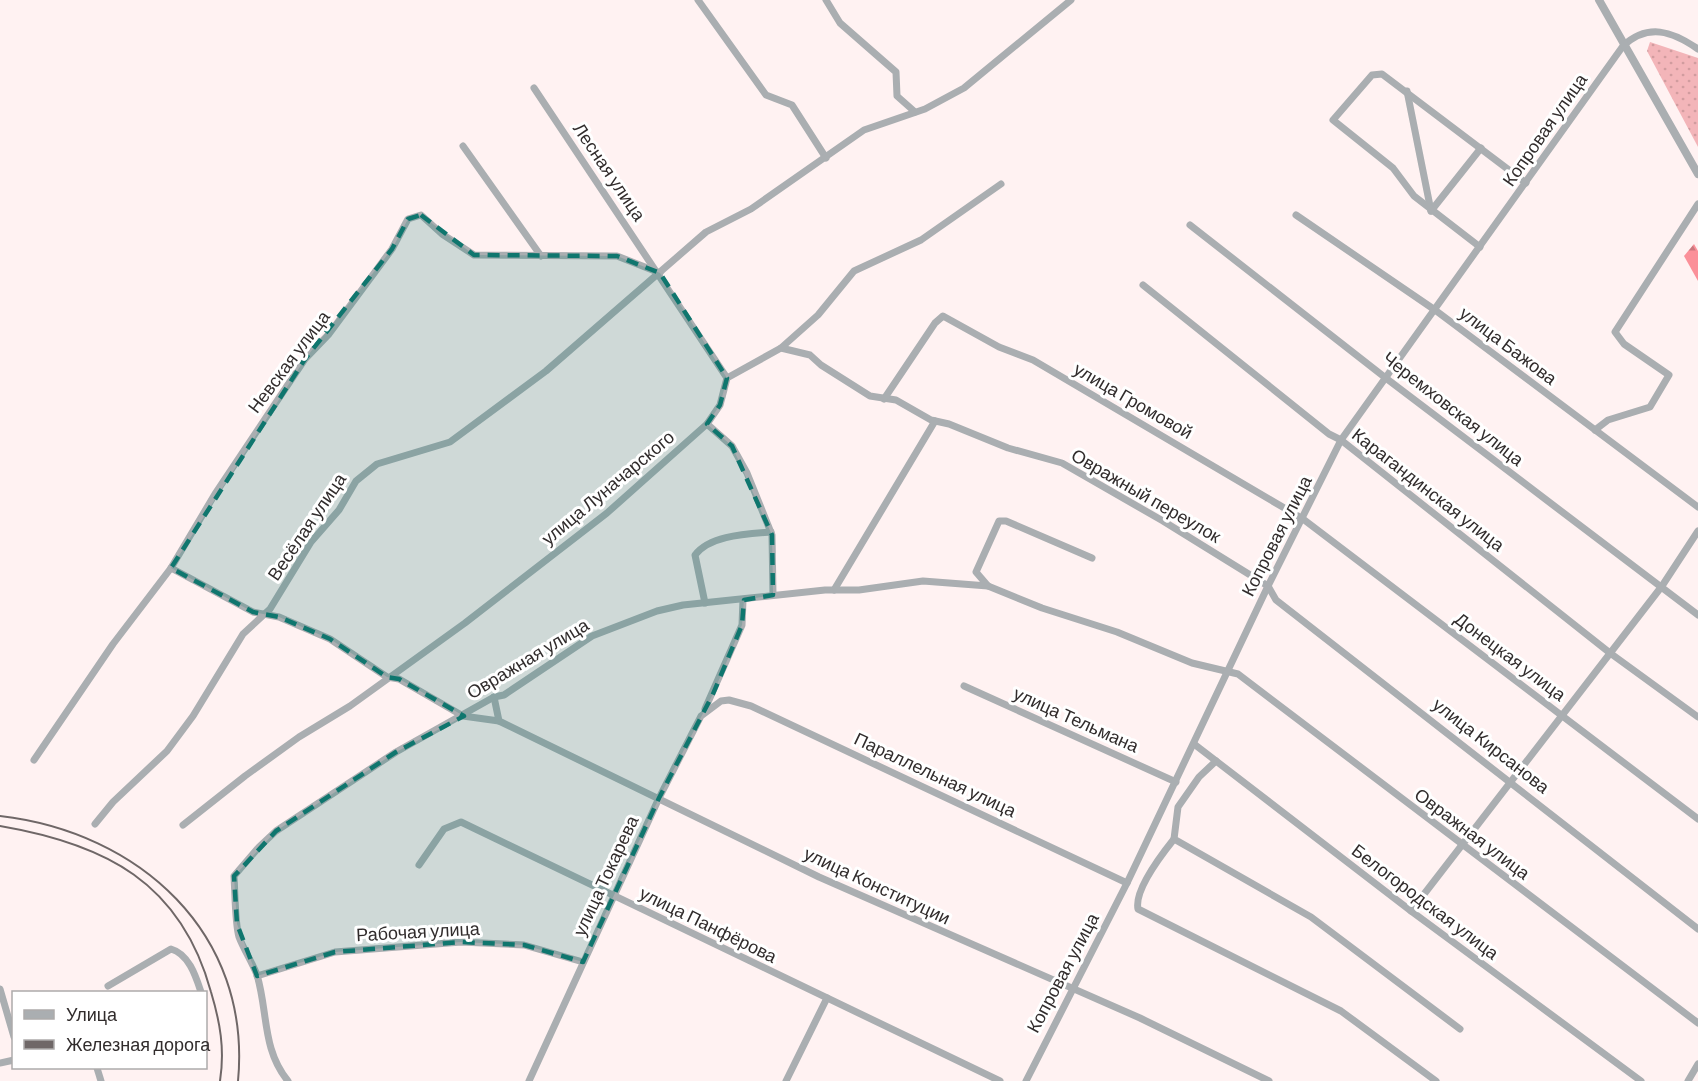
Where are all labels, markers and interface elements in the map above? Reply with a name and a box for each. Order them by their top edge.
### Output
street label: Копровая улица [1497,68,1592,190]
street label: Лесная улица [569,118,651,226]
street label: улица Бажова [1456,301,1562,390]
street label: Невская улица [243,305,334,417]
street label: Черемховская улица [1379,346,1529,471]
street label: улица Громовой [1070,357,1197,443]
street label: Карагандинская улица [1348,423,1510,556]
street label: улица Луначарского [537,425,678,549]
street label: Овражный переулок [1068,443,1225,547]
street label: Весёлая улица [262,468,351,584]
street label: Копровая улица [1236,471,1316,600]
street label: Донецкая улица [1451,607,1571,706]
street label: Овражная улица [462,613,593,703]
street label: улица Тельмана [1010,682,1143,757]
street label: улица Кирсанова [1429,693,1555,798]
street label: Параллельная улица [851,727,1021,822]
street label: Овражная улица [1411,783,1535,884]
street label: улица Токарева [568,811,643,939]
street label: Белогородская улица [1348,839,1504,964]
street label: улица Конституции [801,842,954,929]
street label: улица Панфёрова [636,881,782,967]
street label: Копровая улица [1021,908,1103,1036]
street label: Рабочая улица [356,917,481,945]
legend [12,991,207,1069]
text: Улица [66,1003,118,1025]
text: Железная дорога [66,1033,211,1055]

